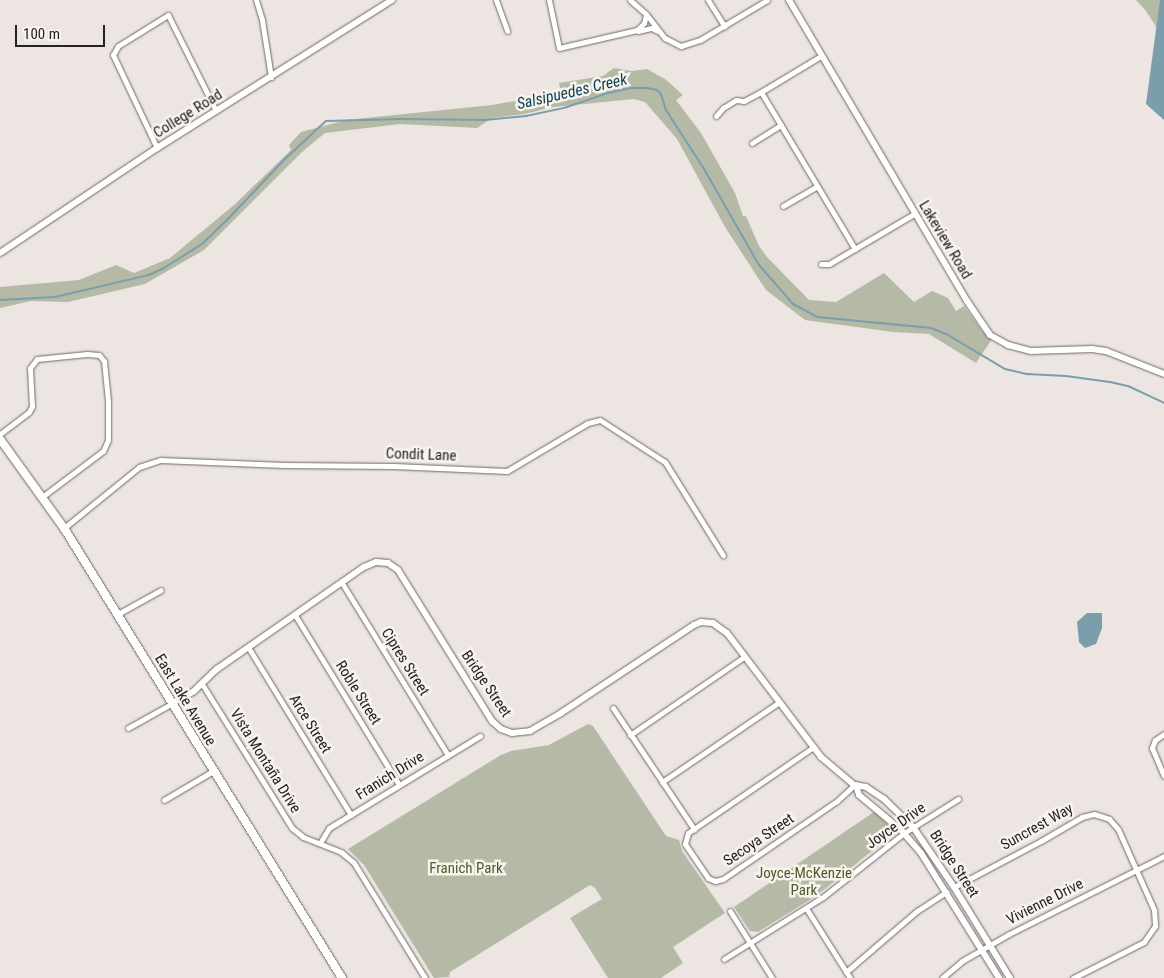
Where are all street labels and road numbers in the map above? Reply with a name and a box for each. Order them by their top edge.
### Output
street label: College Road [150,86,226,142]
street label: Lakeview Road [915,198,975,282]
street label: Condit Lane [385,445,457,465]
street label: Cipres Street [377,625,433,699]
street label: Bridge Street [457,647,515,721]
street label: East Lake Avenue [151,651,219,749]
street label: Roble Street [331,658,385,728]
street label: Arce Street [285,691,335,757]
street label: Vista Montaña Drive [226,706,304,816]
street label: Franich Drive [353,748,427,804]
street label: Joyce Drive [863,799,929,853]
street label: Suncrest Way [998,800,1076,854]
street label: Secoya Street [720,810,798,870]
street label: Bridge Street [926,827,982,901]
street label: Vivienne Drive [1004,875,1086,929]

